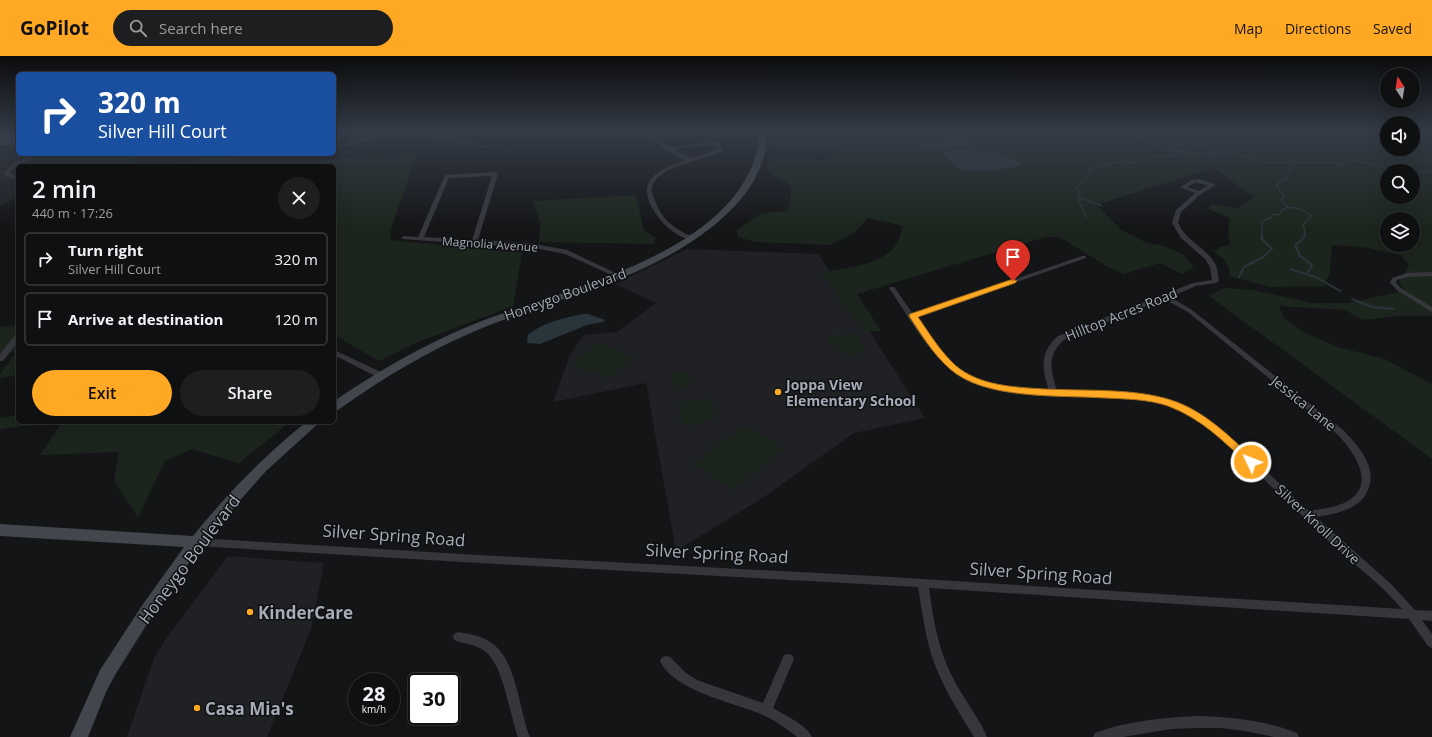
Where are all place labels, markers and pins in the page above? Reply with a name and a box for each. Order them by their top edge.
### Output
pin [996,240,1030,281]
place label: Joppa View Elementary School [784,375,916,410]
marker: Joppa View Elementary School [773,387,783,397]
place label: KinderCare [258,601,353,624]
marker: KinderCare [245,607,255,617]
place label: Casa Mia's [205,697,294,720]
marker: Casa Mia's [192,703,202,713]

